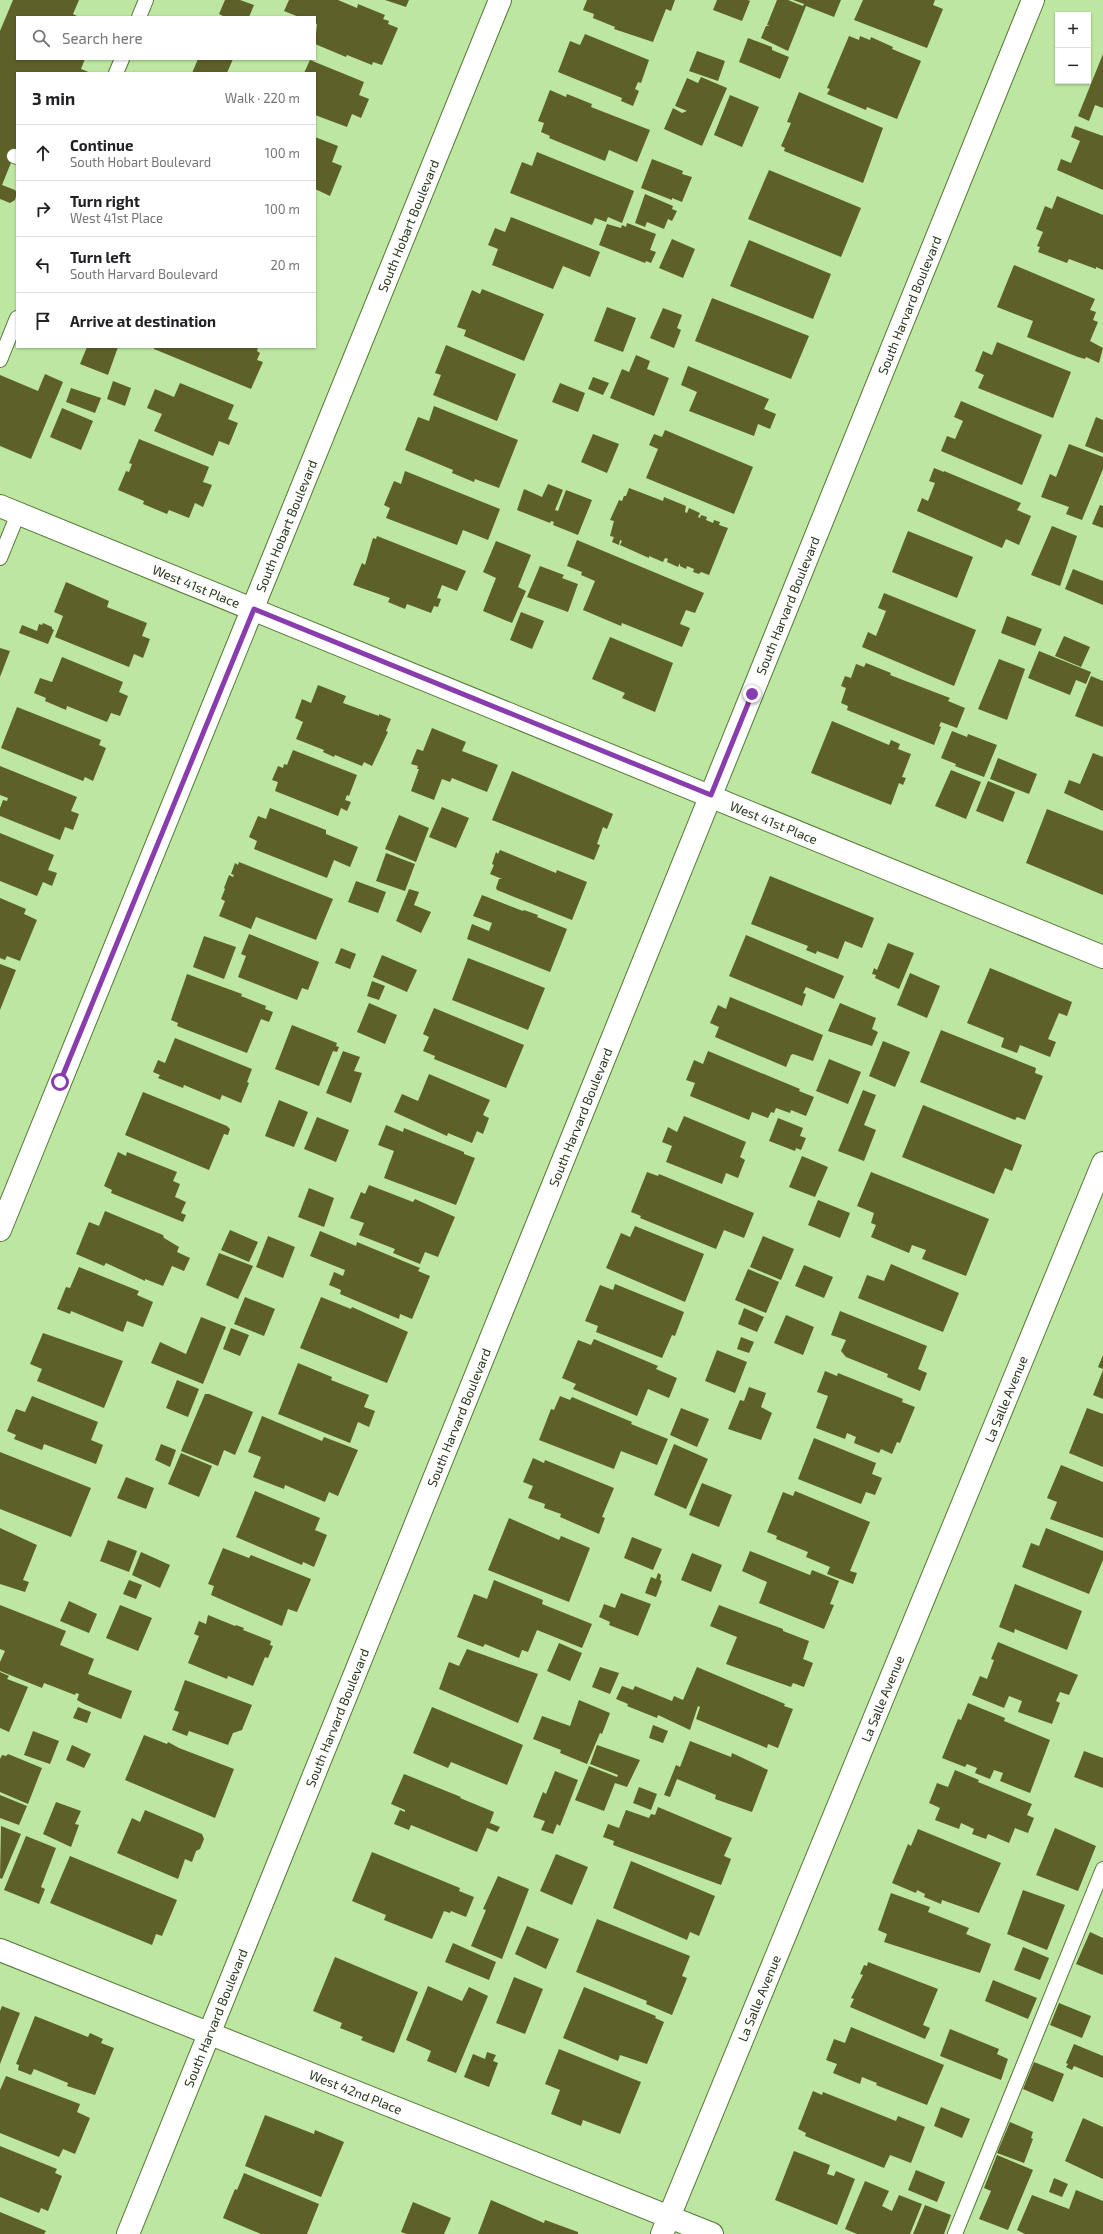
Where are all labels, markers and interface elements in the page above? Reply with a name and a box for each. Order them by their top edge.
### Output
map controls [1055,12,1091,84]
button: + [1055,12,1091,48]
search box [16,16,316,60]
icon: search [30,27,52,49]
text: Search here [62,29,143,47]
button: − [1055,48,1091,84]
text: 3 min [32,88,75,108]
text: Walk · 220 m [225,90,300,106]
text: Continue [70,136,133,154]
icon: ahead [32,142,54,164]
text: 100 m [265,145,300,161]
text: South Hobart Boulevard [70,154,211,170]
street label: South Hobart Boulevard [374,157,442,294]
text: Turn right [70,192,140,210]
icon: right [32,198,54,220]
text: 100 m [265,201,300,217]
text: West 41st Place [70,210,163,226]
street label: South Harvard Boulevard [874,234,945,377]
text: Turn left [70,248,131,266]
icon: left [32,254,54,276]
text: 20 m [271,257,300,273]
text: South Harvard Boulevard [70,266,218,282]
icon: arrive [32,310,54,332]
text: Arrive at destination [70,312,216,330]
street label: South Hobart Boulevard [252,457,320,594]
street label: South Harvard Boulevard [752,534,823,677]
street label: West 41st Place [150,561,242,611]
route end [743,685,761,703]
street label: West 41st Place [728,797,820,847]
street label: South Harvard Boulevard [545,1045,616,1189]
route start [51,1073,69,1091]
street label: South Harvard Boulevard [424,1346,494,1489]
street label: La Salle Avenue [981,1353,1031,1445]
street label: South Harvard Boulevard [302,1646,372,1789]
street label: La Salle Avenue [858,1653,907,1744]
street label: South Harvard Boulevard [180,1946,251,2090]
street label: La Salle Avenue [734,1953,784,2044]
street label: West 42nd Place [307,2066,405,2118]

